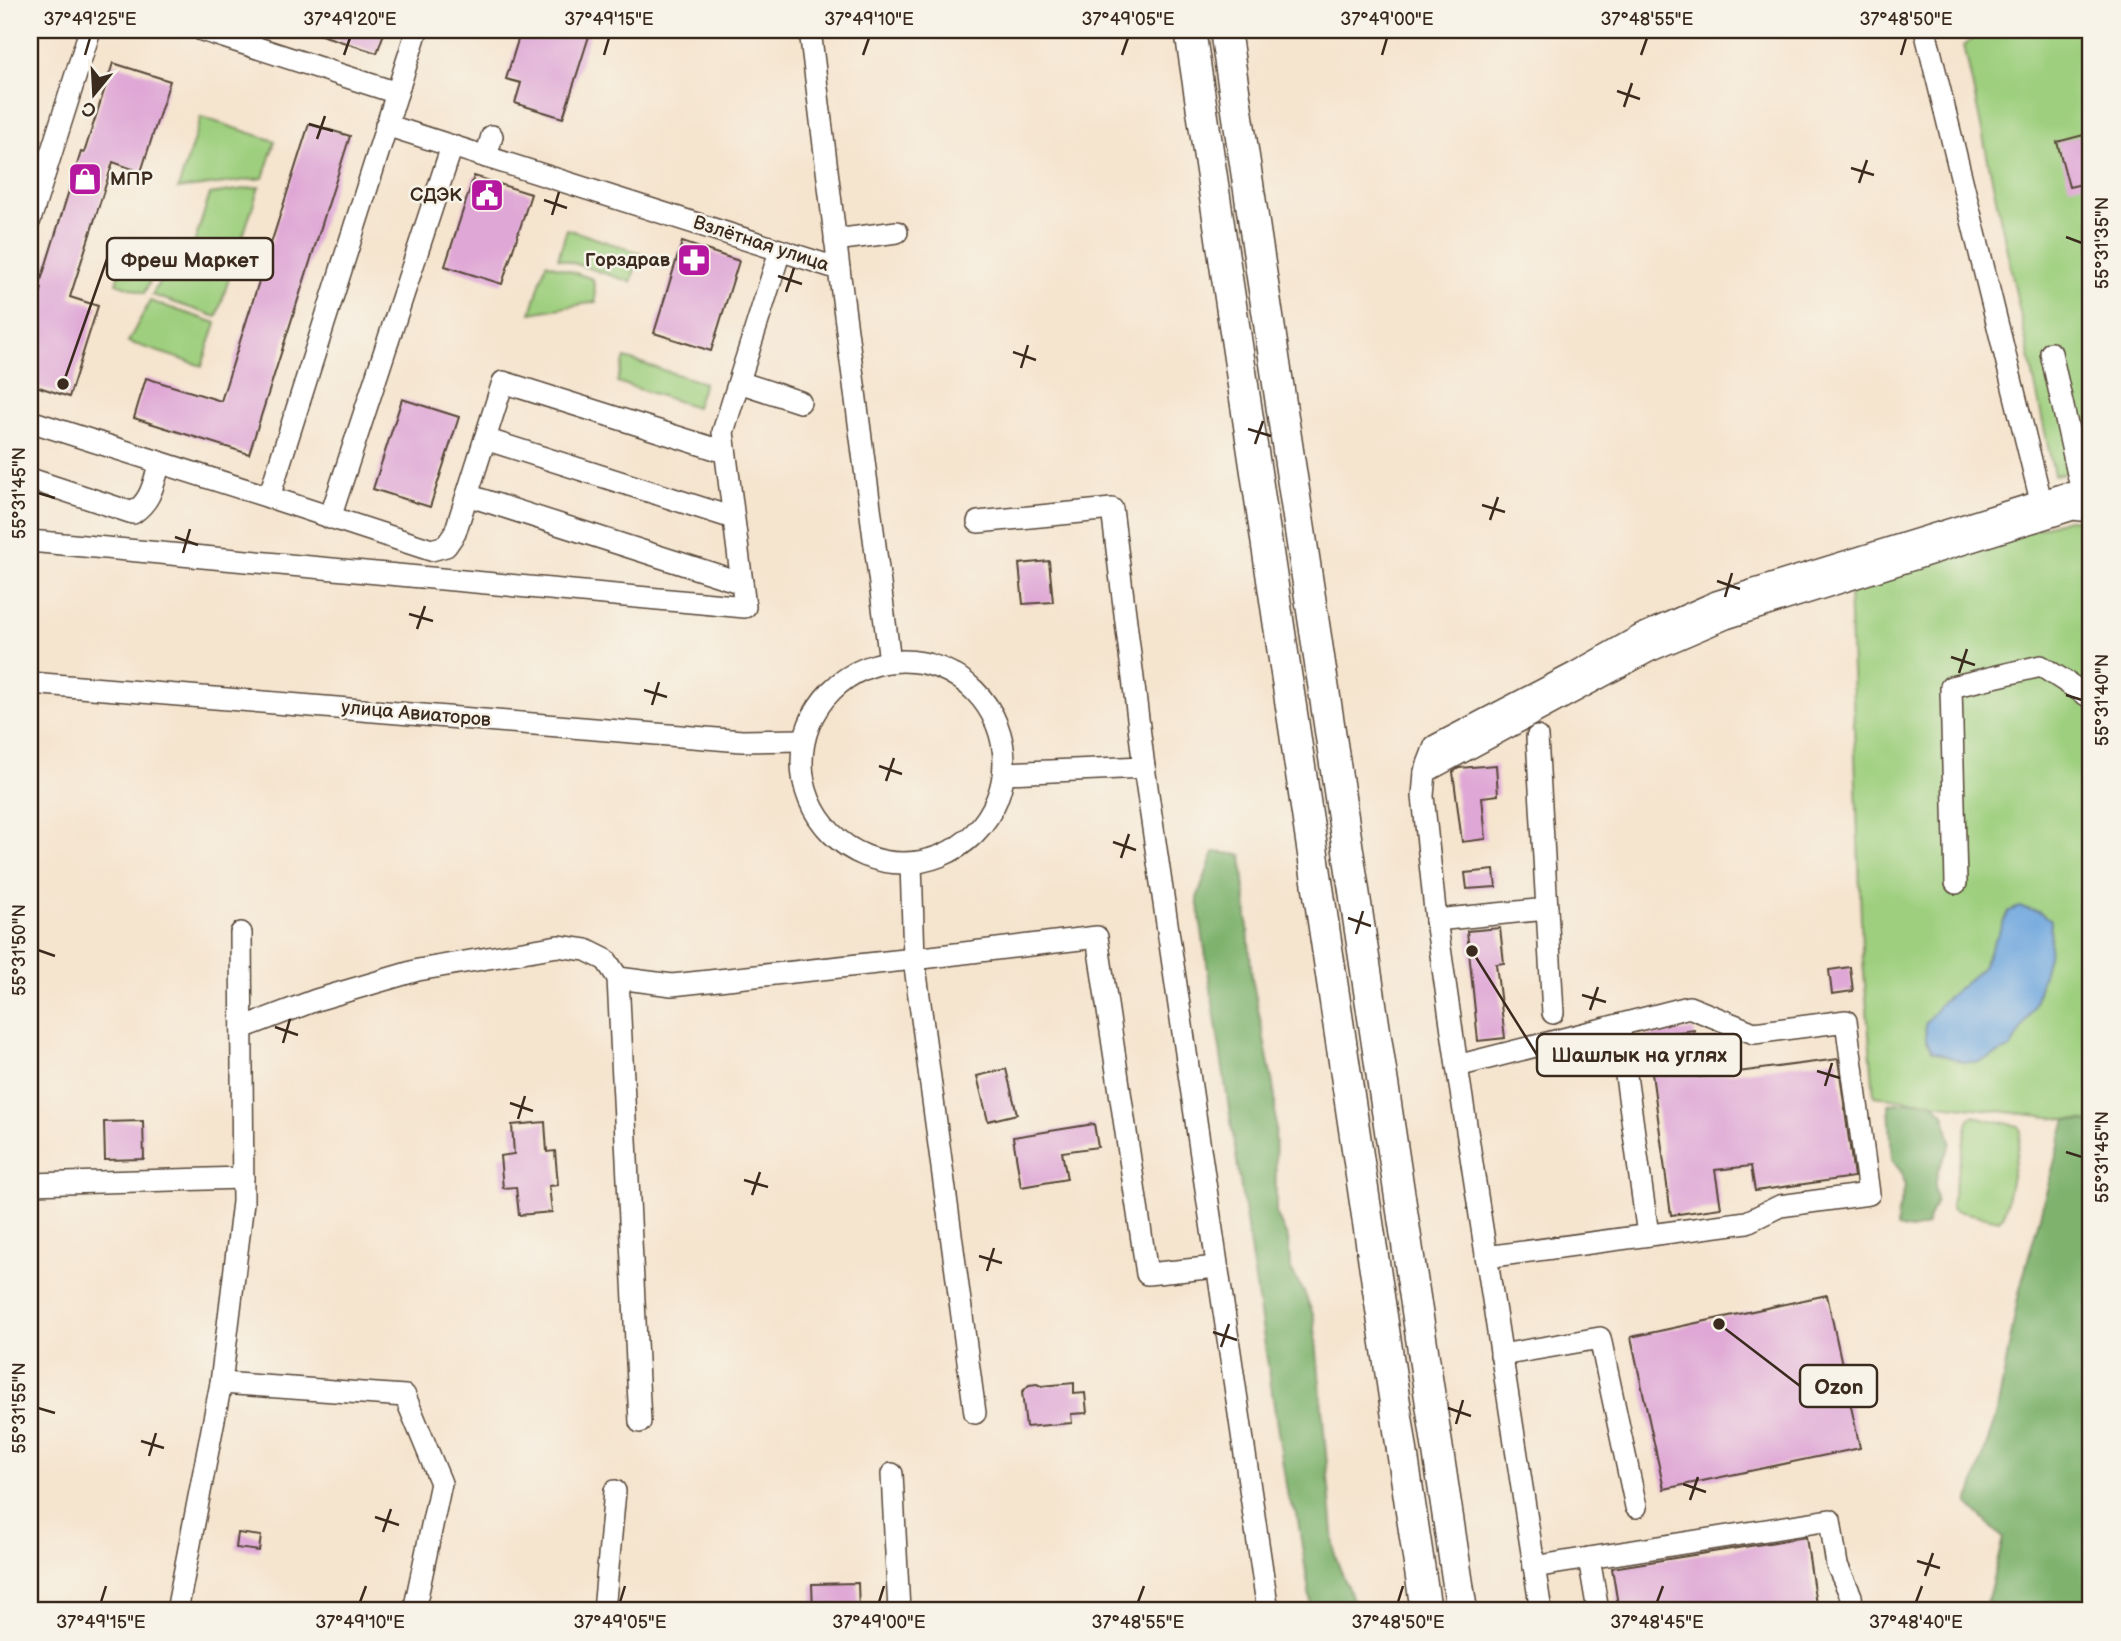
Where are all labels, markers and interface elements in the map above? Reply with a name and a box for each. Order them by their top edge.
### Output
text: 37°49'25"E [43,9,137,30]
text: 37°49'20"E [303,9,397,30]
text: 37°49'15"E [564,9,654,30]
text: 37°49'10"E [824,9,914,30]
text: 37°49'05"E [1081,9,1175,30]
text: 37°49'00"E [1340,9,1434,30]
text: 37°48'55"E [1601,9,1694,30]
text: 37°48'50"E [1859,9,1953,30]
north arrow [60,60,130,130]
text: С [79,96,99,122]
shop icon: МПР [66,160,104,198]
place label: МПР [110,168,153,191]
public building icon: СДЭК [468,176,506,214]
place label: СДЭК [410,184,462,207]
text: 55°31'35"N [2092,197,2113,289]
street label: Взлётная улица [690,211,832,277]
callout: Фреш Маркет [107,238,273,280]
pharmacy icon: Горздрав [675,241,713,279]
text: Фреш Маркет [121,248,259,273]
place label: Горздрав [585,249,671,272]
text: 55°31'45"N [9,447,30,539]
text: 55°31'40"N [2092,654,2113,746]
street label: улица Авиаторов [340,696,492,732]
text: 55°31'50"N [9,904,30,996]
callout: Шашлык на углях [1537,1034,1741,1076]
text: Шашлык на углях [1551,1043,1727,1068]
text: 55°31'45"N [2092,1111,2113,1203]
text: 55°31'55"N [9,1362,30,1454]
callout: Ozon [1800,1365,1877,1407]
text: Ozon [1815,1375,1863,1400]
text: 37°49'15"E [56,1612,146,1633]
text: 37°49'10"E [315,1612,405,1633]
text: 37°49'05"E [573,1612,667,1633]
text: 37°49'00"E [832,1612,926,1633]
text: 37°48'55"E [1092,1612,1185,1633]
text: 37°48'50"E [1351,1612,1445,1633]
text: 37°48'45"E [1610,1612,1704,1633]
text: 37°48'40"E [1869,1612,1963,1633]

